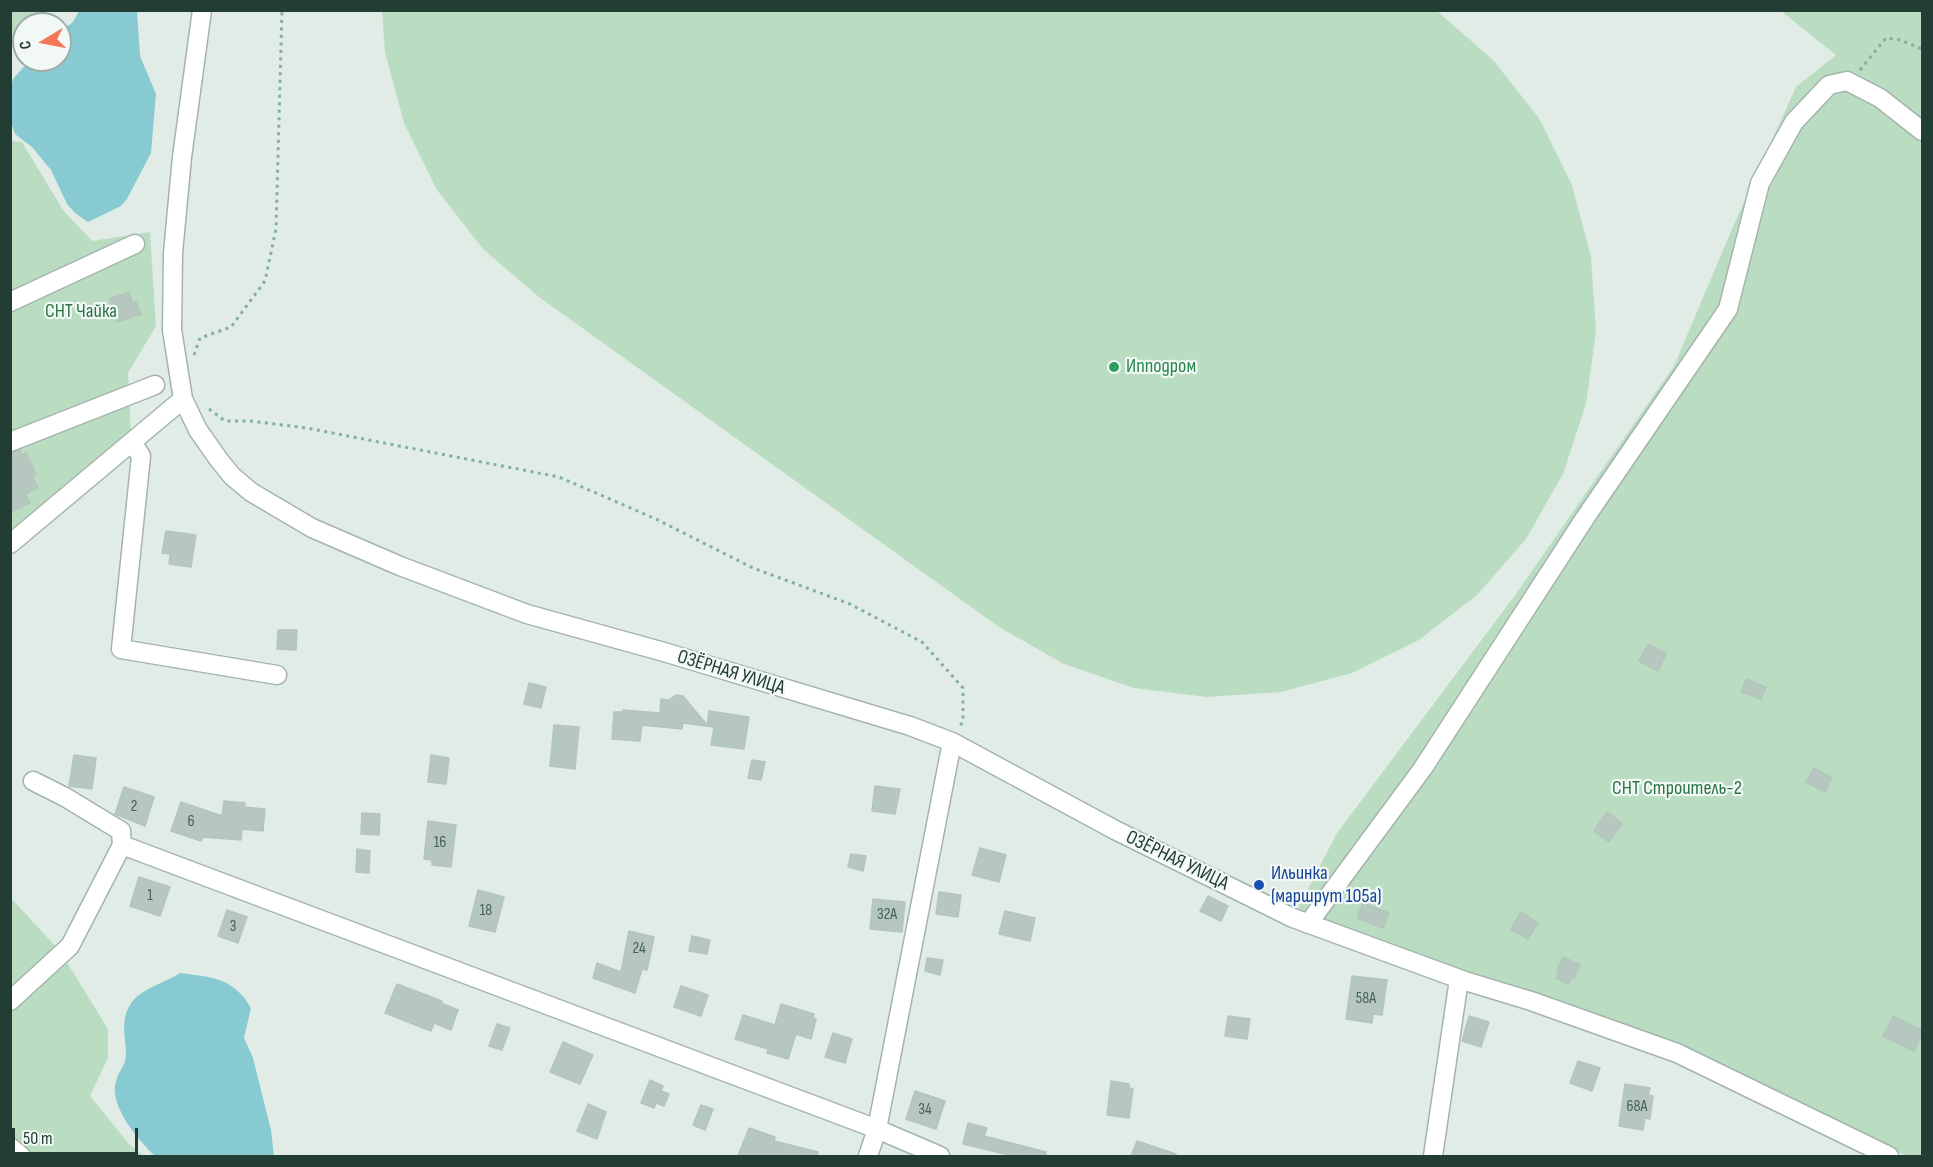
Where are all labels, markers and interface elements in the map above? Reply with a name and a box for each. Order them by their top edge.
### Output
north arrow [12,12,72,72]
text: С [16,39,36,51]
park label: СНТ Чайка [45,300,117,324]
place label: Ипподром [1126,355,1196,379]
marker: Ипподром [1107,360,1121,374]
street label: ОЗЁРНАЯ УЛИЦА [674,645,788,701]
park label: СНТ Строитель-2 [1612,777,1742,801]
house number: 2 [131,797,137,817]
house number: 6 [187,812,195,832]
street label: ОЗЁРНАЯ УЛИЦА [1122,826,1232,896]
house number: 16 [434,833,446,853]
place label: Ильинка (маршрут 105а) [1271,862,1382,909]
marker: Ильинка (маршрут 105а) [1252,878,1266,892]
house number: 1 [147,886,153,906]
house number: 18 [480,901,492,921]
house number: 32А [877,905,897,925]
house number: 3 [230,917,236,937]
house number: 24 [632,939,646,959]
house number: 58А [1356,989,1376,1009]
house number: 68А [1627,1097,1647,1117]
house number: 34 [918,1100,932,1120]
scale bar [15,1116,141,1154]
text: 50 m [23,1128,53,1149]

